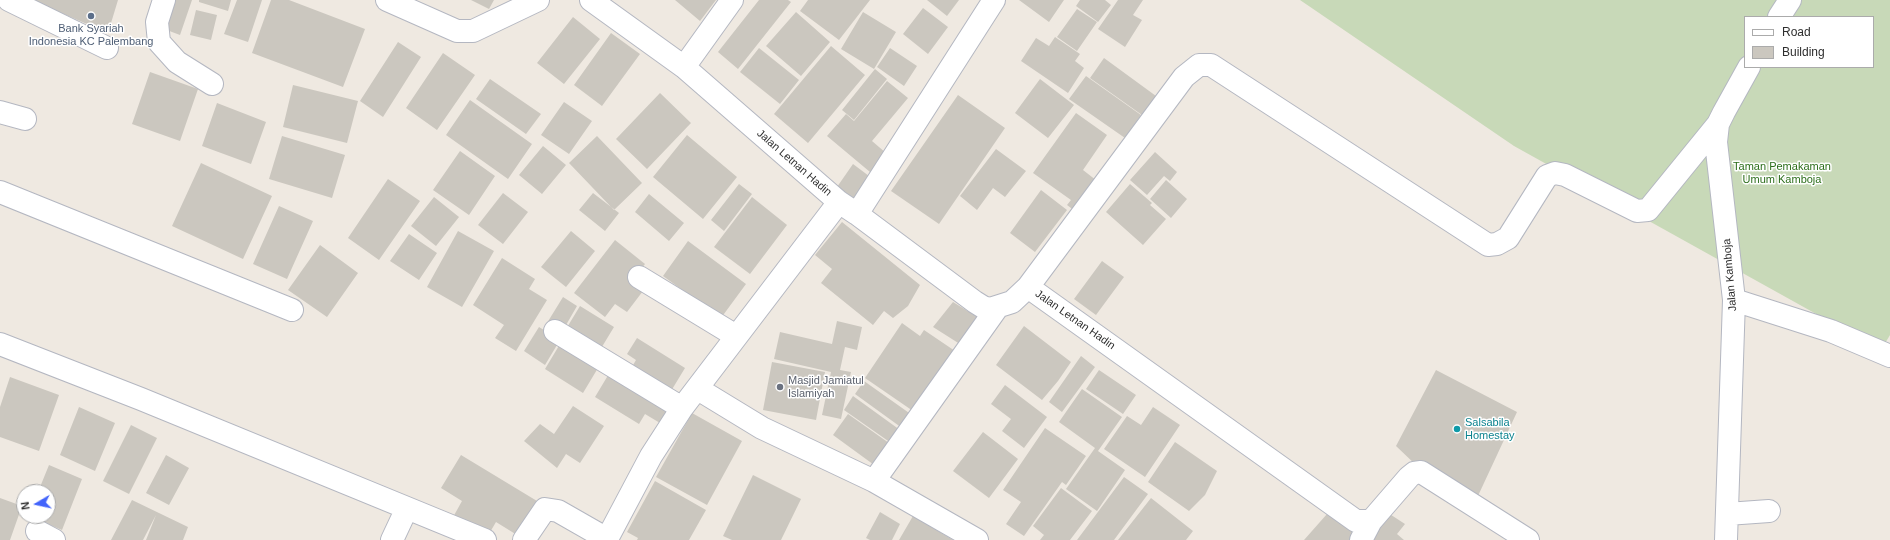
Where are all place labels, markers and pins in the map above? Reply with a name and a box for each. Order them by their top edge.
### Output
marker: Bank Syariah Indonesia KC Palembang [86,11,96,21]
place label: Bank Syariah Indonesia KC Palembang [29,22,153,48]
place label: Masjid Jamiatul Islamiyah [788,374,864,400]
marker: Masjid Jamiatul Islamiyah [775,382,785,392]
place label: Salsabila Homestay [1465,416,1515,442]
marker: Salsabila Homestay [1452,424,1462,434]

